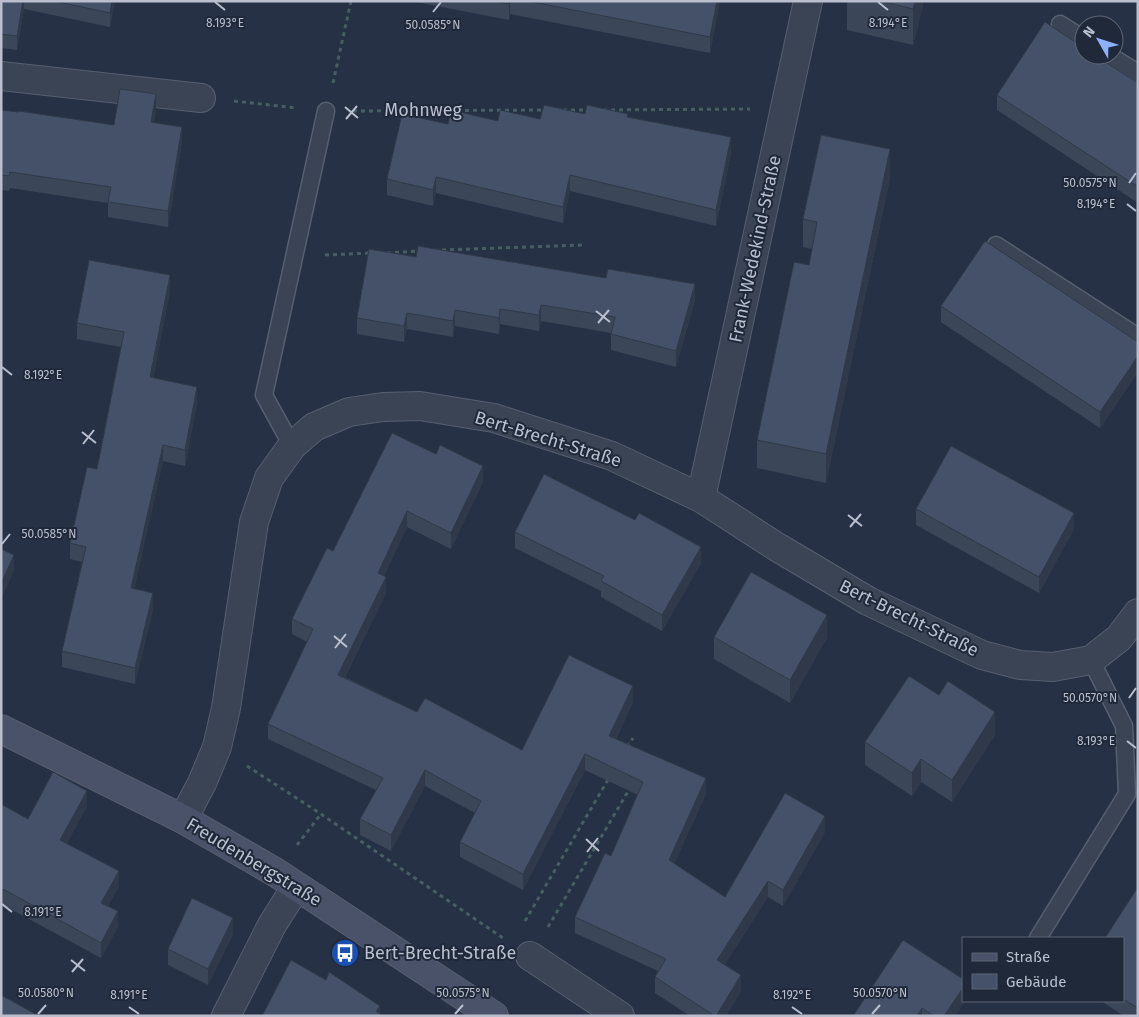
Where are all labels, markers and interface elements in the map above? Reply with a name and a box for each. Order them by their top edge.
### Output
north arrow [1074,15,1124,65]
text: 8.193°E [206,16,244,30]
text: 8.194°E [869,16,907,30]
text: 50.0585°N [405,18,461,32]
text: N [1080,23,1099,41]
street label: Mohnweg [384,99,462,121]
street label: Frank-Wedekind-Straße [724,153,786,345]
text: 50.0575°N [1063,176,1117,190]
text: 8.194°E [1077,197,1115,211]
text: 8.192°E [24,368,62,382]
street label: Bert-Brecht-Straße [472,406,624,472]
text: 50.0585°N [21,527,77,541]
street label: Bert-Brecht-Straße [836,575,982,661]
text: 50.0570°N [1063,691,1117,705]
text: 8.193°E [1077,734,1115,748]
street label: Freudenbergstraße [182,813,326,911]
text: 8.191°E [24,905,62,919]
legend [962,937,1124,1002]
bus stop icon: Bert-Brecht-Straße [330,938,360,968]
place label: Bert-Brecht-Straße [364,942,516,964]
text: Straße [1006,948,1050,966]
text: Gebäude [1006,973,1066,991]
text: 50.0580°N [18,986,74,1000]
text: 50.0575°N [436,986,490,1000]
text: 50.0570°N [853,986,907,1000]
text: 8.191°E [110,988,148,1002]
text: 8.192°E [773,988,811,1002]

